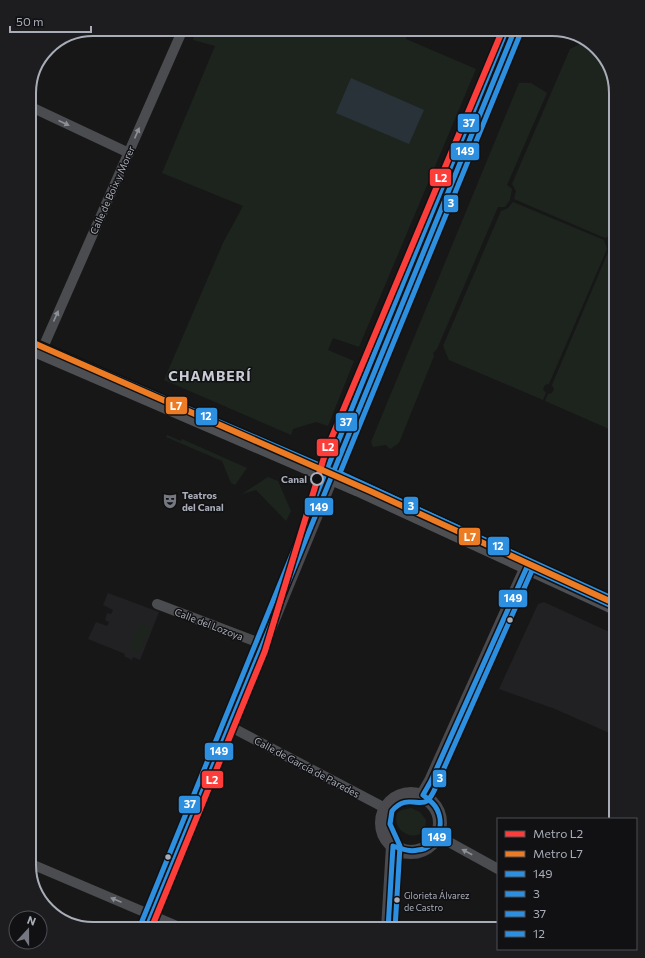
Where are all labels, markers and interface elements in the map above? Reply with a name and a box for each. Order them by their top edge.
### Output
scale bar [10,8,91,34]
text: 50 m [16,14,44,28]
line badge: 37 [457,113,480,133]
text: 37 [463,116,475,129]
one-way arrow [59,120,70,126]
one-way arrow [134,127,140,139]
line badge: 149 [450,142,480,161]
street label: Calle de Boix y Morer [87,144,137,236]
text: 149 [456,144,474,157]
line badge: L2 [429,168,452,187]
text: L2 [435,171,447,184]
line badge: 3 [443,194,459,213]
text: 3 [448,196,454,209]
one-way arrow [54,309,60,321]
district label: CHAMBERÍ [168,367,252,384]
line badge: L7 [165,396,188,415]
text: L7 [170,399,182,412]
line badge: 12 [195,407,218,426]
text: 12 [200,409,212,422]
line badge: 37 [335,412,358,432]
text: 37 [340,415,352,428]
line badge: L2 [316,438,339,457]
text: L2 [322,440,334,453]
marker: Canal [310,472,324,486]
place label: Canal [281,473,307,485]
place label: Teatros del Canal [182,489,224,513]
theatre icon: Teatros del Canal [161,492,179,510]
line badge: 3 [403,496,419,515]
line badge: 149 [304,497,334,516]
text: 3 [408,499,414,512]
text: 149 [310,500,328,513]
line badge: L7 [458,527,481,546]
text: L7 [464,530,476,543]
line badge: 12 [487,536,510,556]
text: 12 [492,539,504,552]
line badge: 149 [498,589,528,608]
text: 149 [504,591,522,604]
street label: Calle del Lozoya [173,605,245,643]
unlabelled marker [505,615,515,625]
street label: Calle de García de Paredes [252,734,362,800]
line badge: 149 [204,742,234,761]
text: 149 [210,744,228,757]
line badge: 3 [432,769,447,788]
line badge: L2 [201,770,224,789]
text: 3 [437,771,443,784]
text: L2 [206,773,218,786]
line badge: 37 [178,795,201,814]
text: 37 [184,797,196,810]
legend [497,818,637,950]
text: Metro L2 [533,826,584,840]
line badge: 149 [421,827,452,847]
text: 149 [428,830,446,843]
text: Metro L7 [533,846,583,860]
one-way arrow [461,849,473,855]
unlabelled marker [163,852,173,862]
text: 149 [533,866,553,880]
text: 3 [533,886,540,900]
place label: Glorieta Álvarez de Castro [404,889,470,913]
marker: Glorieta Álvarez de Castro [392,895,402,905]
one-way arrow [109,896,121,902]
text: 37 [533,906,546,920]
north arrow [8,910,48,950]
text: N [26,913,38,928]
text: 12 [533,926,545,940]

